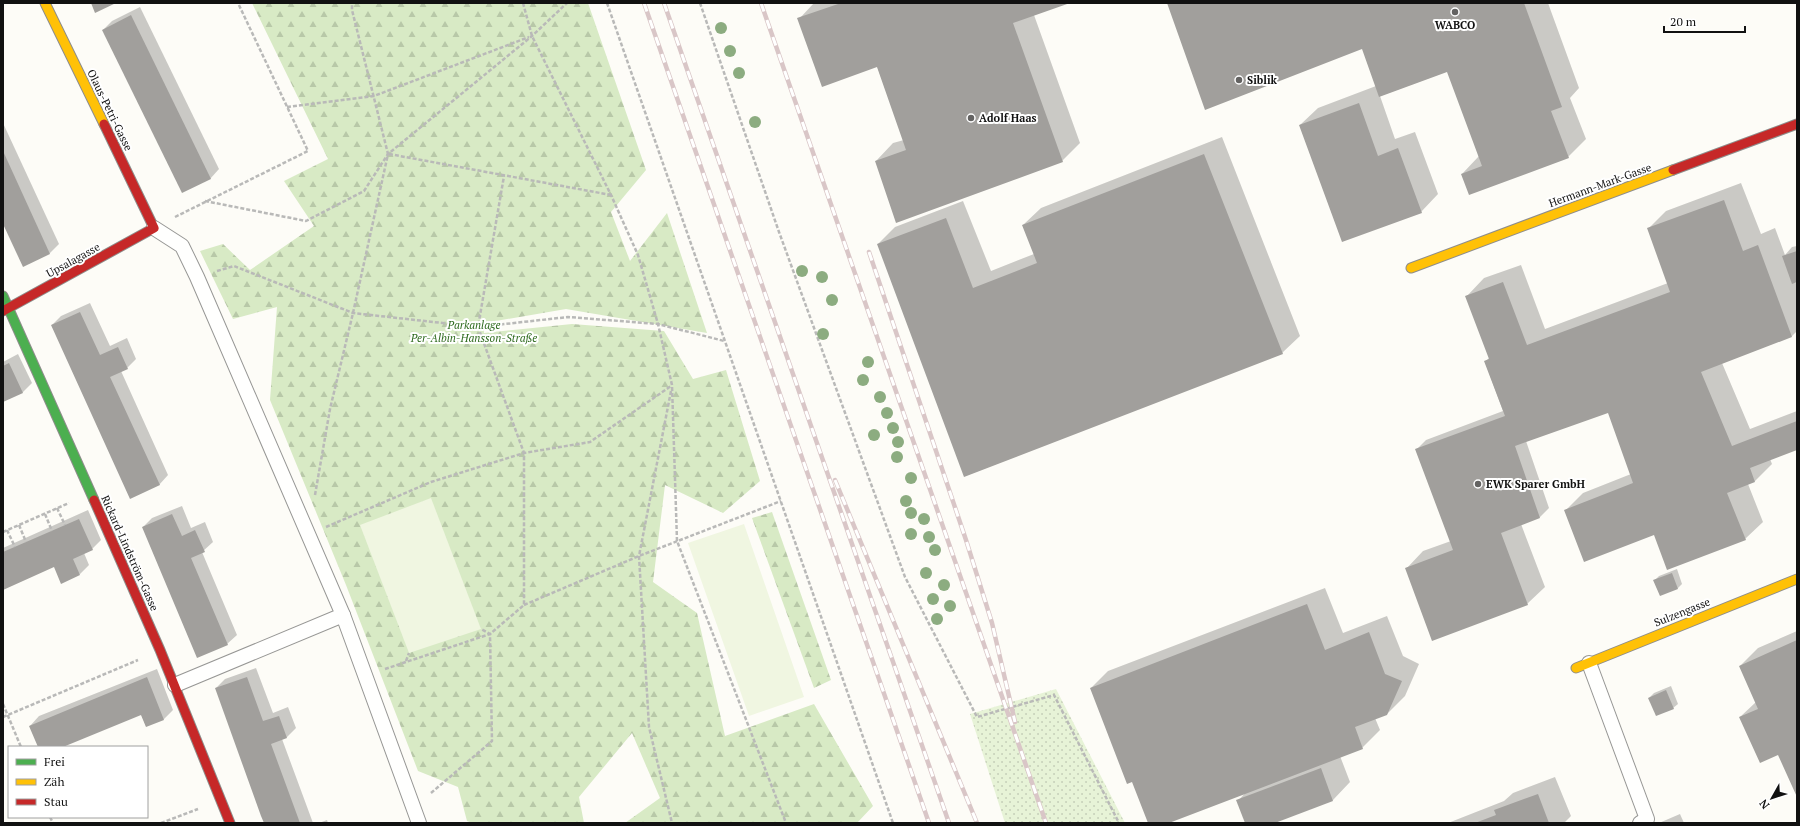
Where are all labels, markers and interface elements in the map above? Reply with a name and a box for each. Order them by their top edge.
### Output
marker: WABCO [1450,7,1460,17]
scale bar [1664,8,1745,34]
text: 20 m [1670,14,1697,29]
place label: WABCO [1435,18,1475,32]
street label: Olaus-Petri-Gasse [84,67,136,153]
place label: Siblik [1247,73,1278,87]
marker: Siblik [1234,75,1244,85]
place label: Adolf Haas [979,111,1037,125]
marker: Adolf Haas [966,113,976,123]
street label: Hermann-Mark-Gasse [1547,160,1654,210]
street label: Upsalagasse [44,239,103,280]
park label: Parkanlage Per-Albin-Hansson-Straße [410,318,537,345]
place label: EWK Sparer GmbH [1486,477,1586,491]
marker: EWK Sparer GmbH [1473,479,1483,489]
street label: Rickard-Lindström-Gasse [98,493,162,613]
street label: Sulzengasse [1652,594,1713,630]
legend [8,746,148,818]
text: Frei [44,754,65,769]
text: Zäh [44,774,64,789]
north arrow [1752,778,1792,818]
text: Stau [44,794,68,809]
text: N [1756,796,1772,812]

